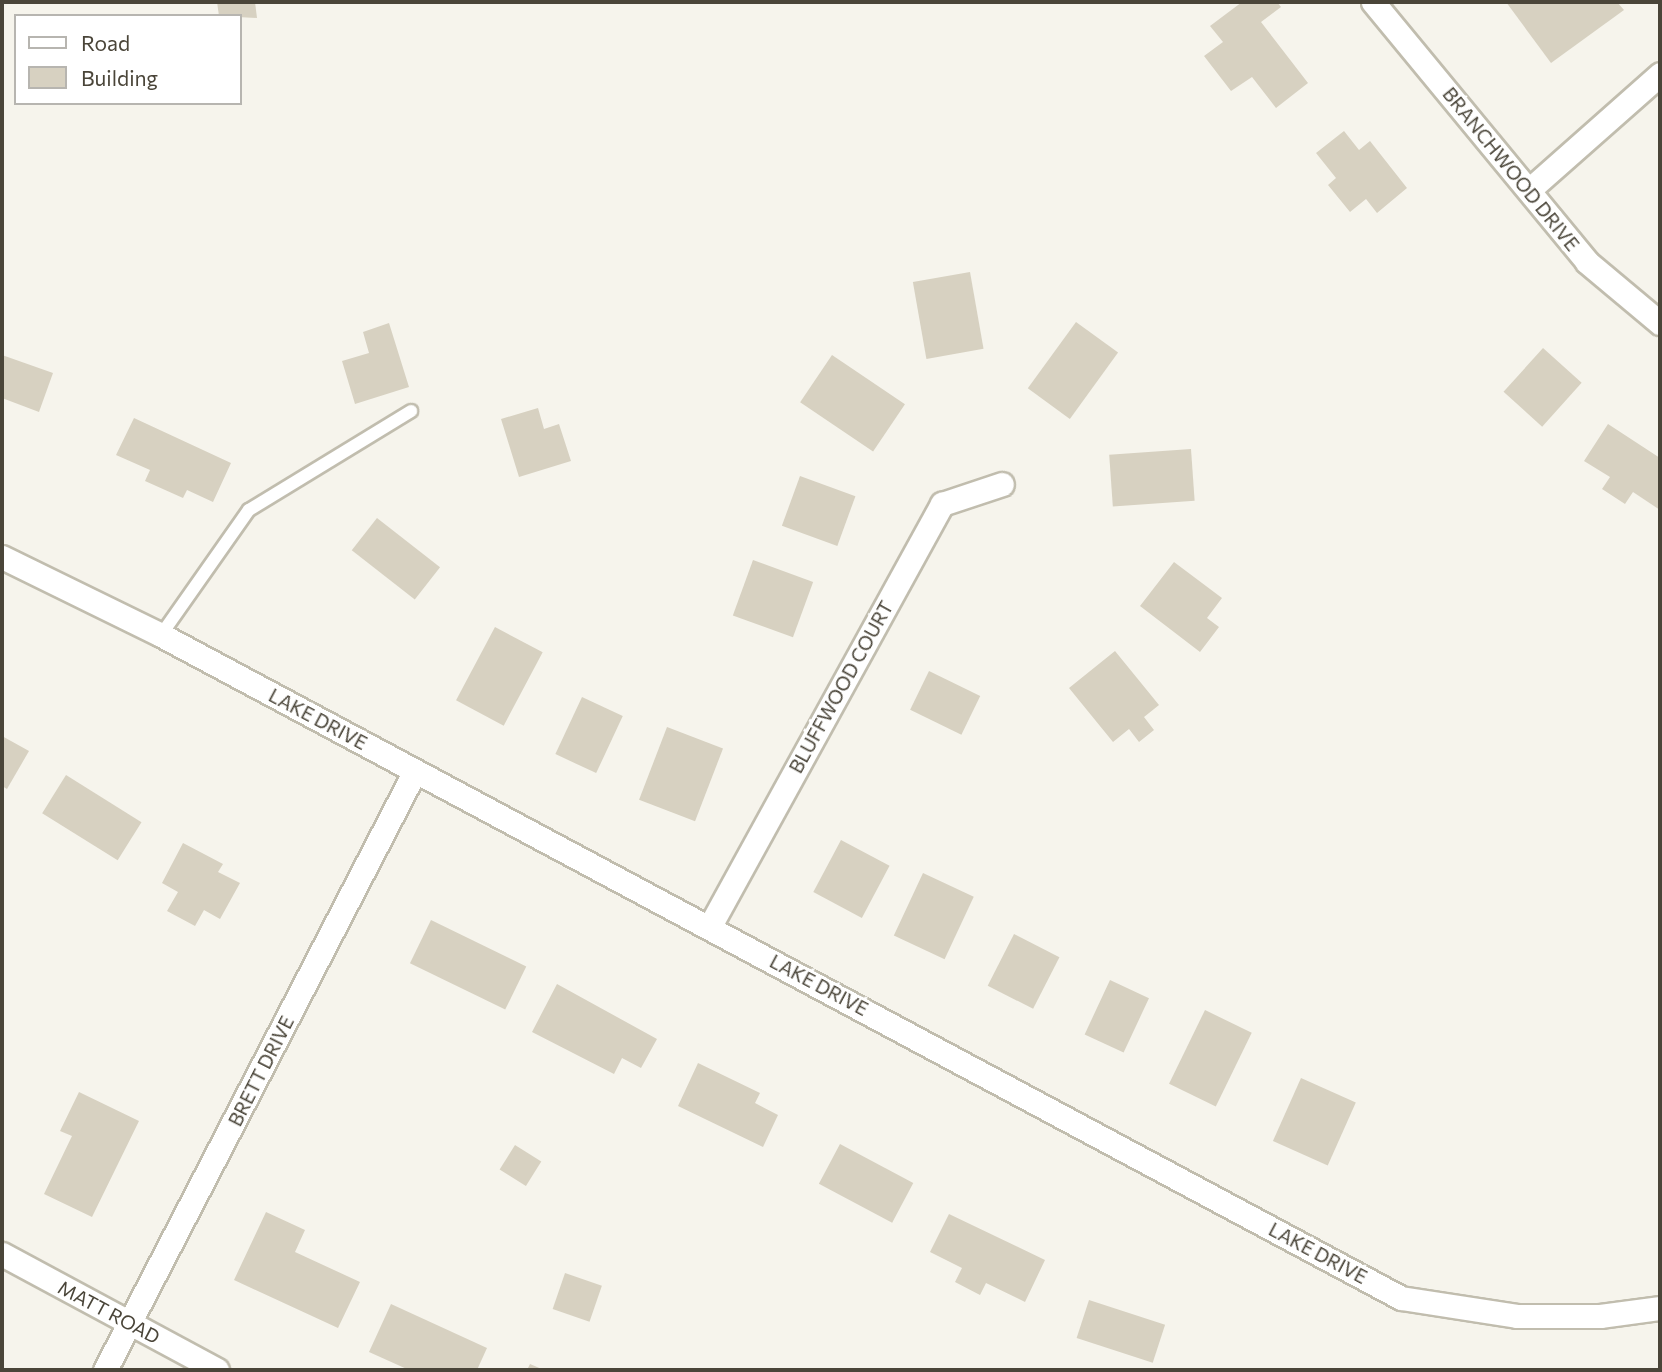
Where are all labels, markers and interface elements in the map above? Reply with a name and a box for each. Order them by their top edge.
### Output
legend [14,14,242,105]
text: Road [81,30,130,55]
text: Building [81,65,158,90]
street label: BRANCHWOOD DRIVE [1438,83,1584,255]
street label: BLUFFWOOD COURT [784,597,898,777]
street label: LAKE DRIVE [265,684,371,754]
street label: LAKE DRIVE [766,950,872,1020]
street label: BRETT DRIVE [223,1012,299,1130]
street label: LAKE DRIVE [1265,1218,1371,1288]
street label: MATT ROAD [54,1276,164,1348]

